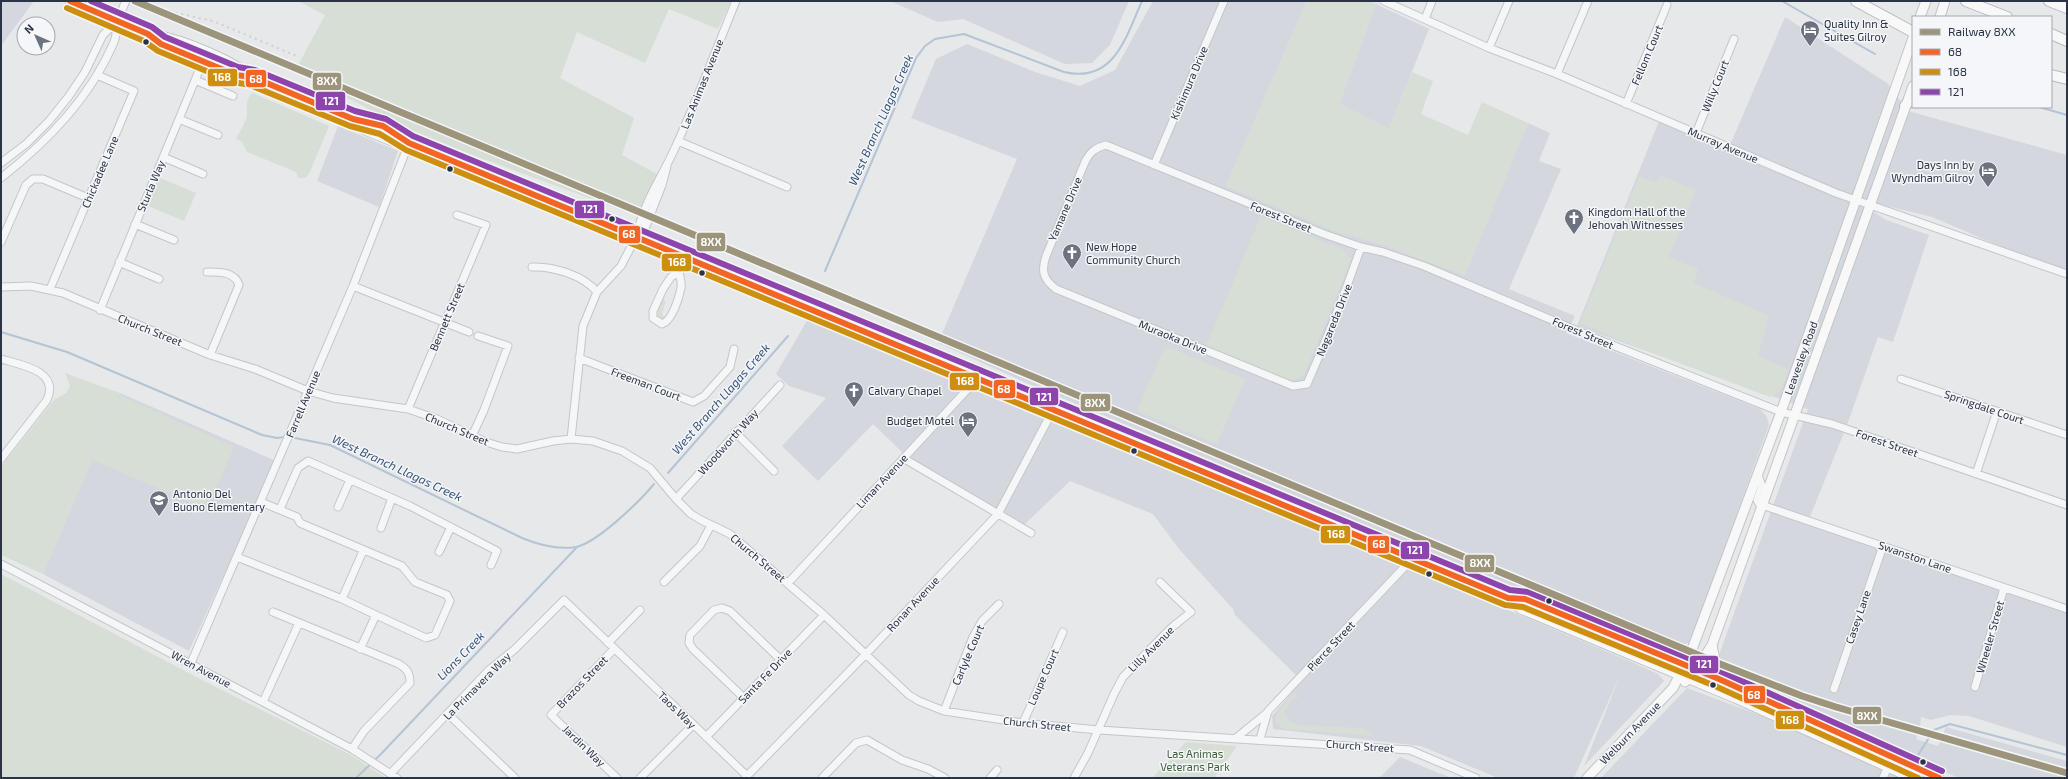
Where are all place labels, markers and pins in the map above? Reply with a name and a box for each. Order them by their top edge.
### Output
place label: Quality Inn & Suites Gilroy [1824,17,1889,43]
hotel icon: Quality Inn & Suites Gilroy [1799,19,1821,47]
unlabelled marker [141,37,151,47]
place label: Days Inn by Wyndham Gilroy [1891,158,1974,184]
hotel icon: Days Inn by Wyndham Gilroy [1977,160,1999,188]
unlabelled marker [445,164,455,174]
place label: Kingdom Hall of the Jehovah Witnesses [1588,205,1685,231]
church icon: Kingdom Hall of the Jehovah Witnesses [1563,207,1585,235]
unlabelled marker [607,214,617,224]
place label: New Hope Community Church [1086,240,1180,266]
church icon: New Hope Community Church [1061,242,1083,270]
unlabelled marker [697,268,707,278]
church icon: Calvary Chapel [843,380,865,408]
place label: Calvary Chapel [868,384,943,397]
hotel icon: Budget Motel [957,410,979,438]
place label: Budget Motel [887,414,955,427]
unlabelled marker [1129,446,1139,456]
place label: Antonio Del Buono Elementary [173,487,265,513]
school or university icon: Antonio Del Buono Elementary [148,489,170,517]
unlabelled marker [1424,569,1434,579]
unlabelled marker [1544,596,1554,606]
unlabelled marker [1708,680,1718,690]
unlabelled marker [1918,757,1928,767]

